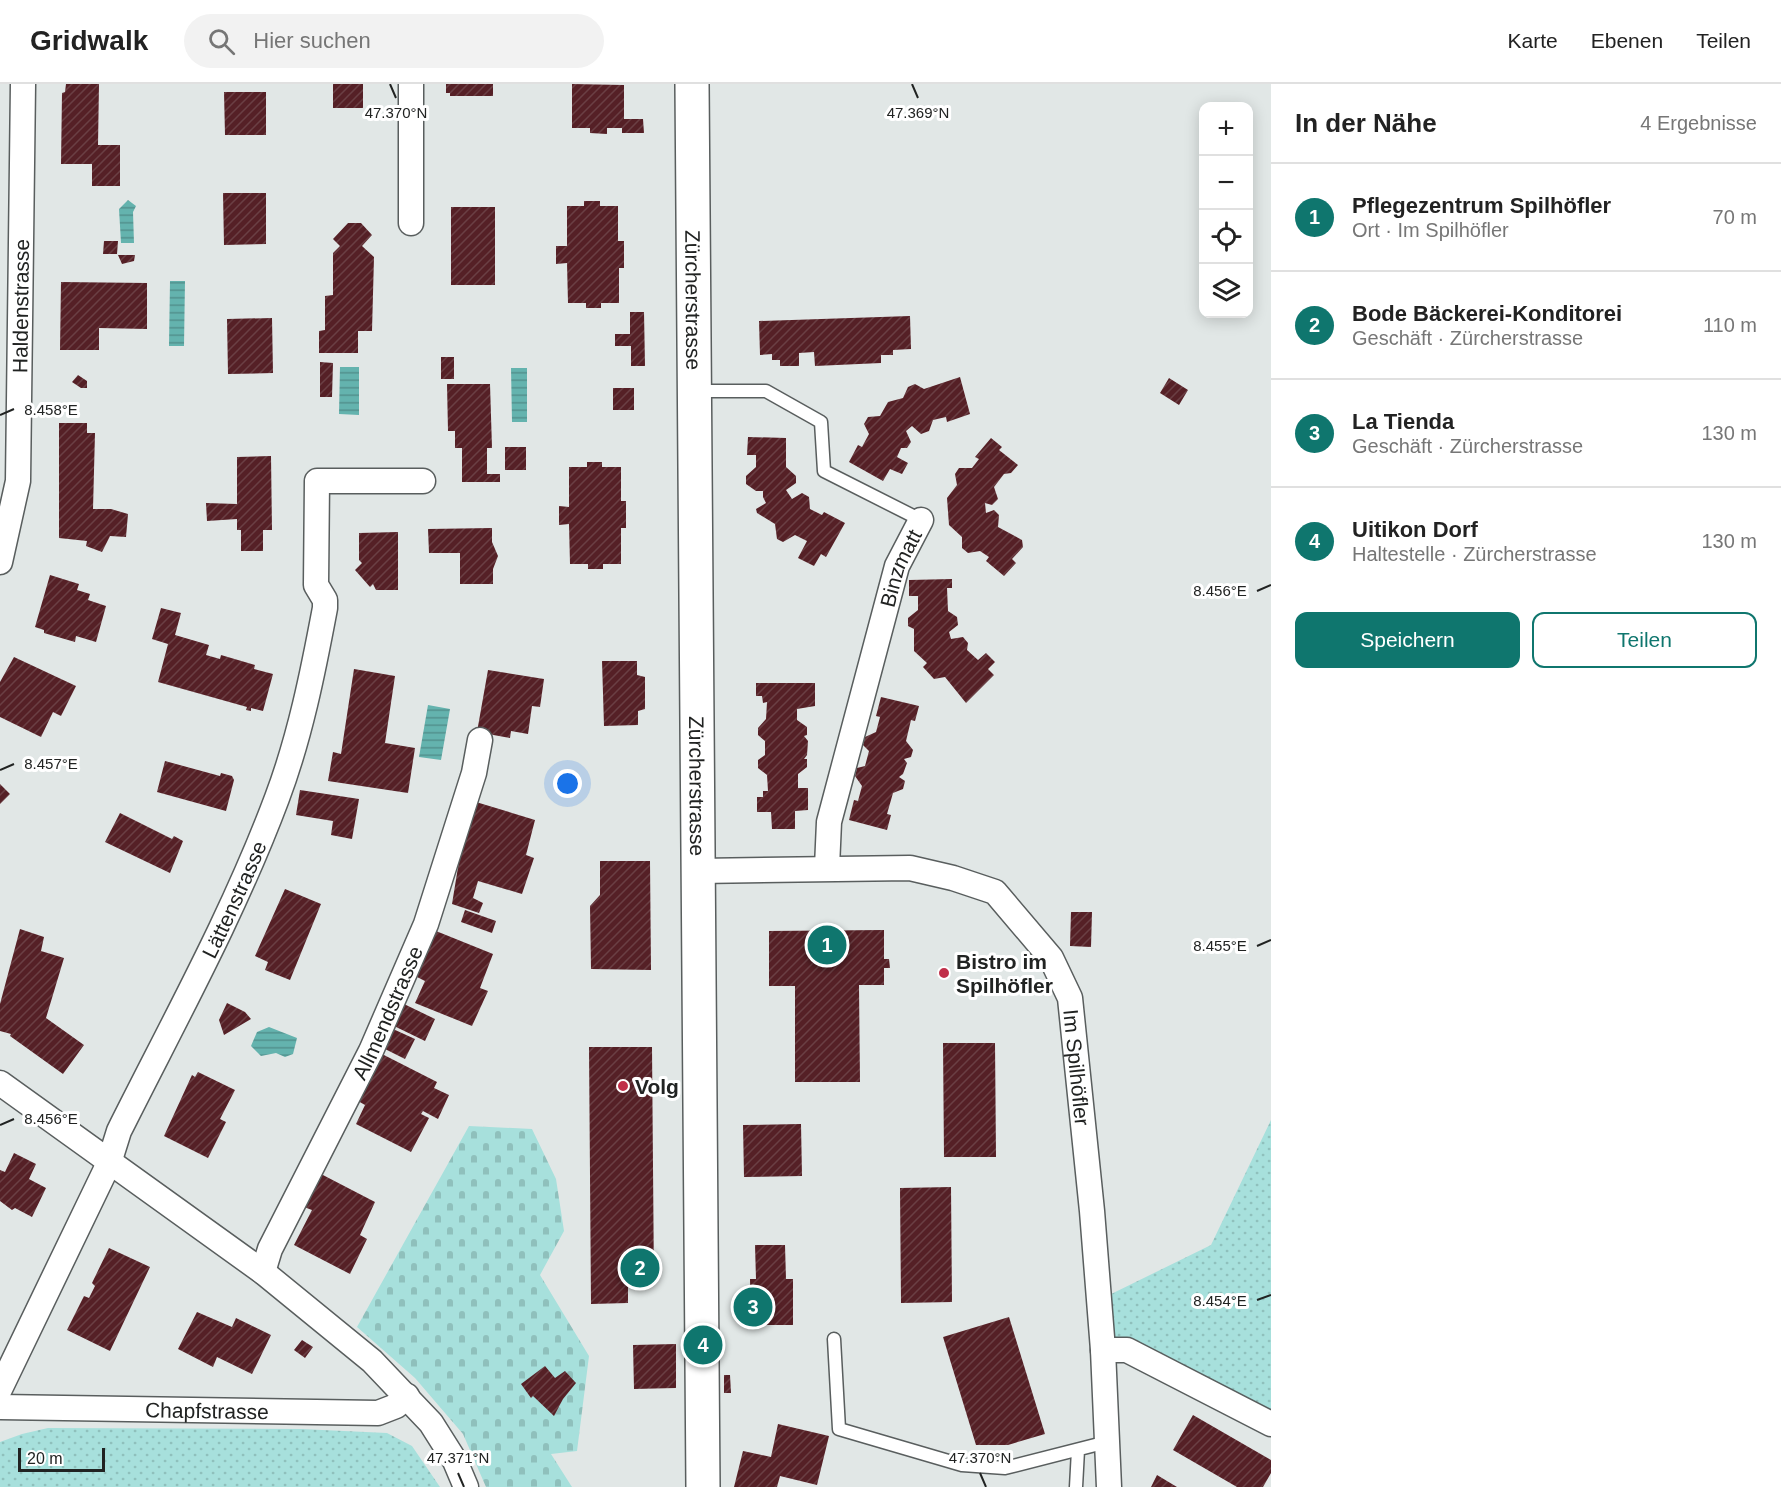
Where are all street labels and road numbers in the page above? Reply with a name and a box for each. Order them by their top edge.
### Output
street label: Zürcherstrasse [682,230,706,370]
street label: Haldenstrasse [8,239,33,373]
street label: Binzmatt [875,525,926,609]
street label: Zürcherstrasse [685,716,710,856]
street label: Lättenstrasse [197,837,270,962]
street label: Allmendstrasse [347,942,427,1083]
street label: Im Spilhöfler [1060,1008,1095,1127]
street label: Chapfstrasse [145,1398,269,1423]

